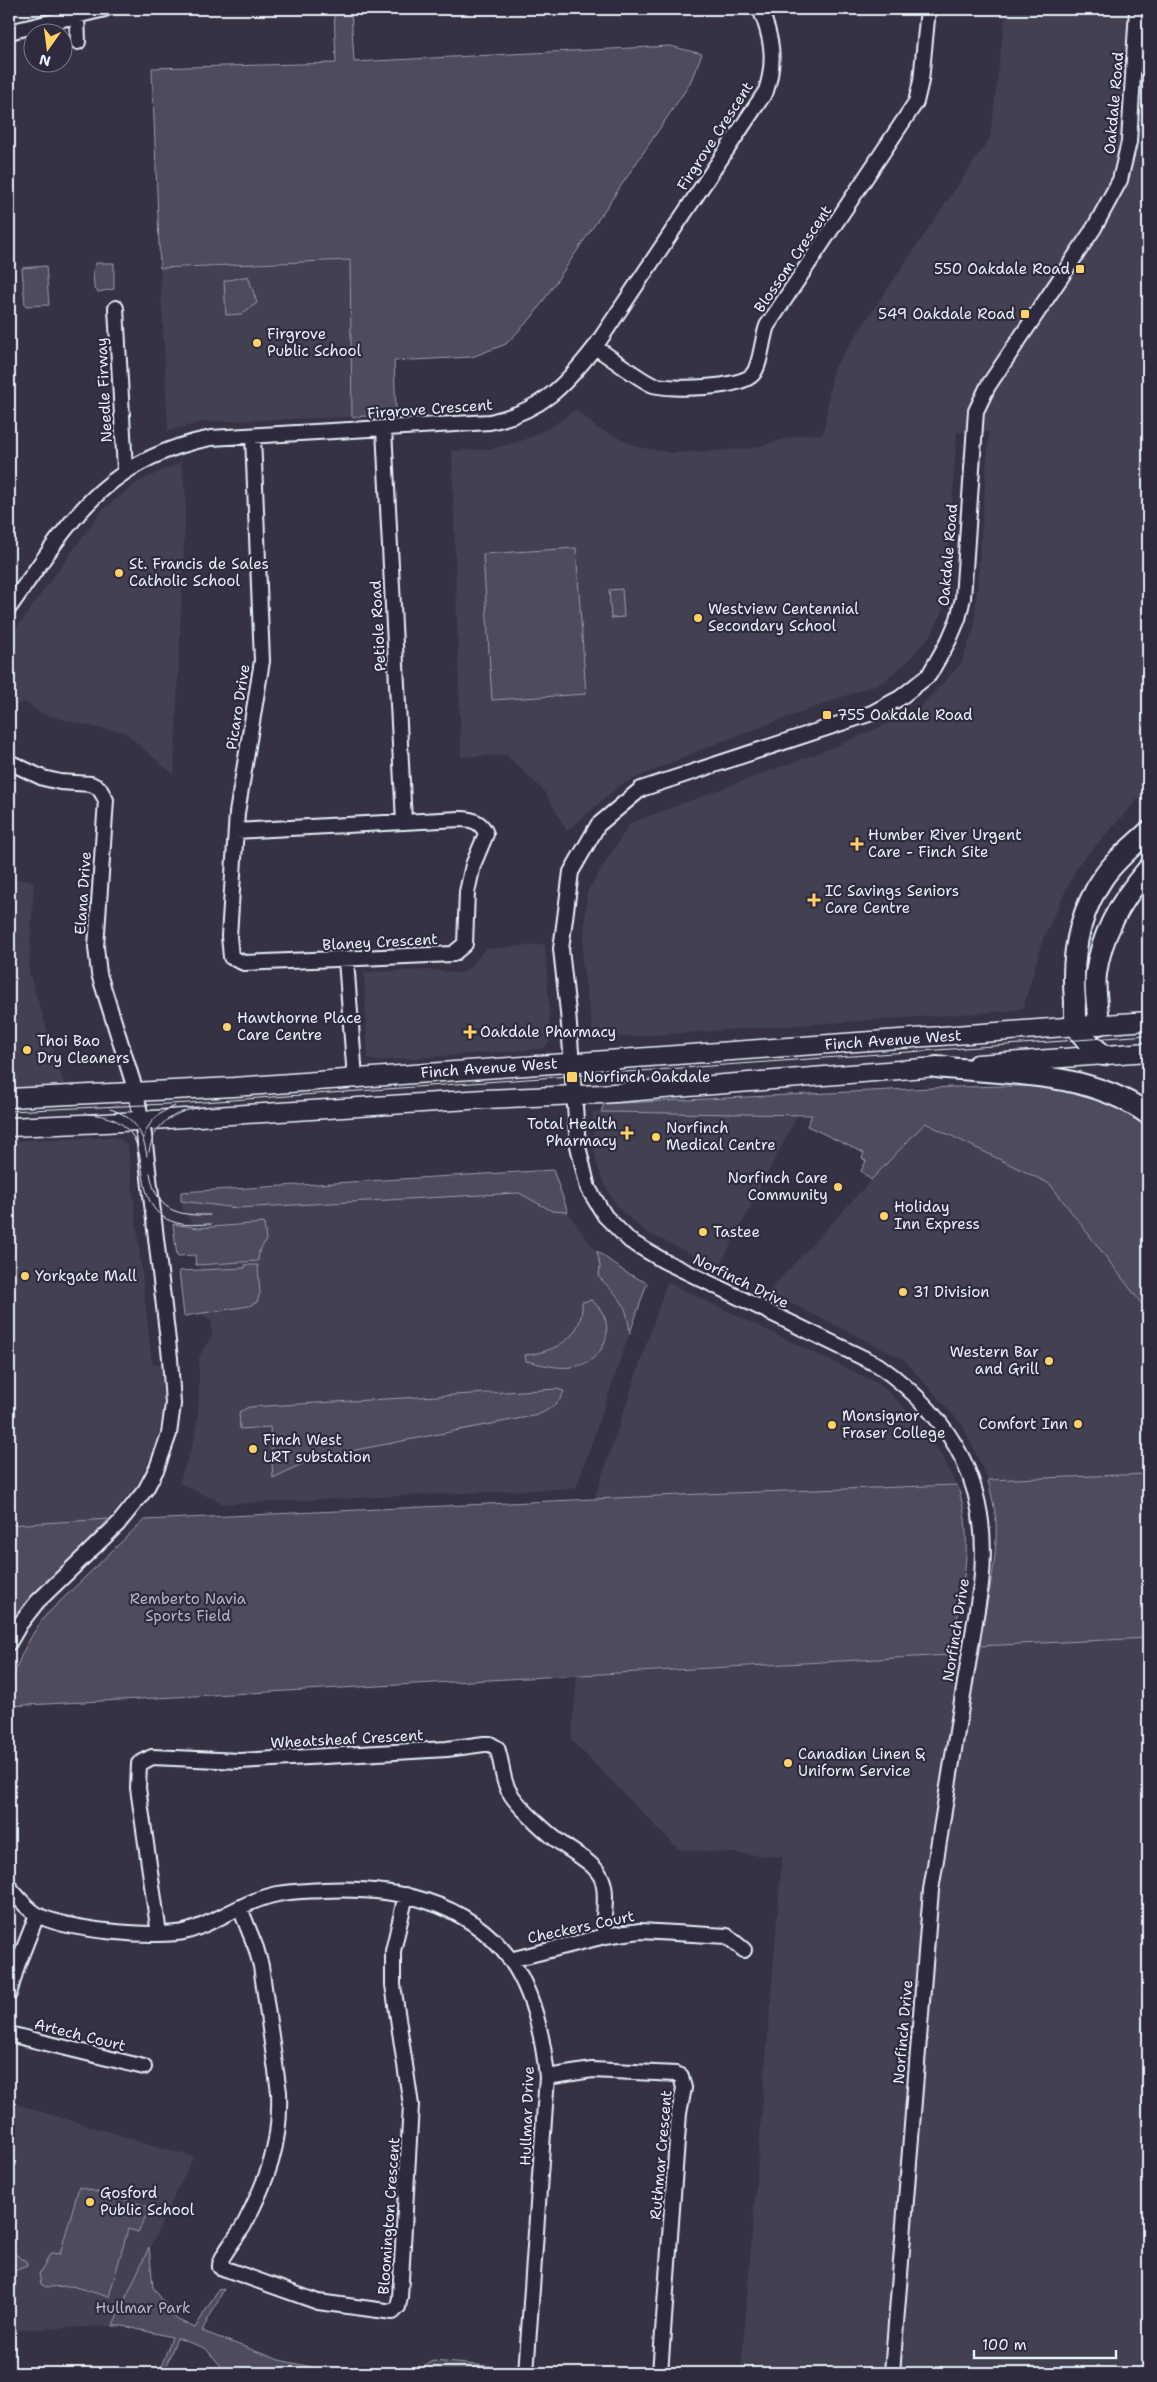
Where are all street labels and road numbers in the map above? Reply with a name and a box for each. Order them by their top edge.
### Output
street label: Oakdale Road [1100,51,1128,155]
street label: Firgrove Crescent [672,78,758,194]
street label: Blossom Crescent [750,201,836,317]
street label: Needle Firway [91,337,117,443]
street label: Firgrove Crescent [367,395,493,423]
street label: Oakdale Road [934,503,962,607]
street label: Petiole Road [366,579,390,672]
street label: Picaro Drive [221,663,255,751]
street label: Elana Drive [70,851,96,935]
street label: Blaney Crescent [322,929,438,955]
street label: Finch Avenue West [824,1025,962,1055]
street label: Finch Avenue West [420,1053,558,1083]
street label: Norfinch Drive [690,1249,792,1313]
street label: Norfinch Drive [938,1577,974,1683]
street label: Wheatsheaf Crescent [270,1725,424,1753]
street label: Checkers Court [526,1906,636,1948]
street label: Norfinch Drive [888,1979,918,2085]
street label: Artech Court [32,2014,128,2056]
street label: Hullmar Drive [515,2066,539,2166]
street label: Ruthmar Crescent [645,2089,677,2221]
street label: Bloomington Crescent [374,2137,404,2295]

